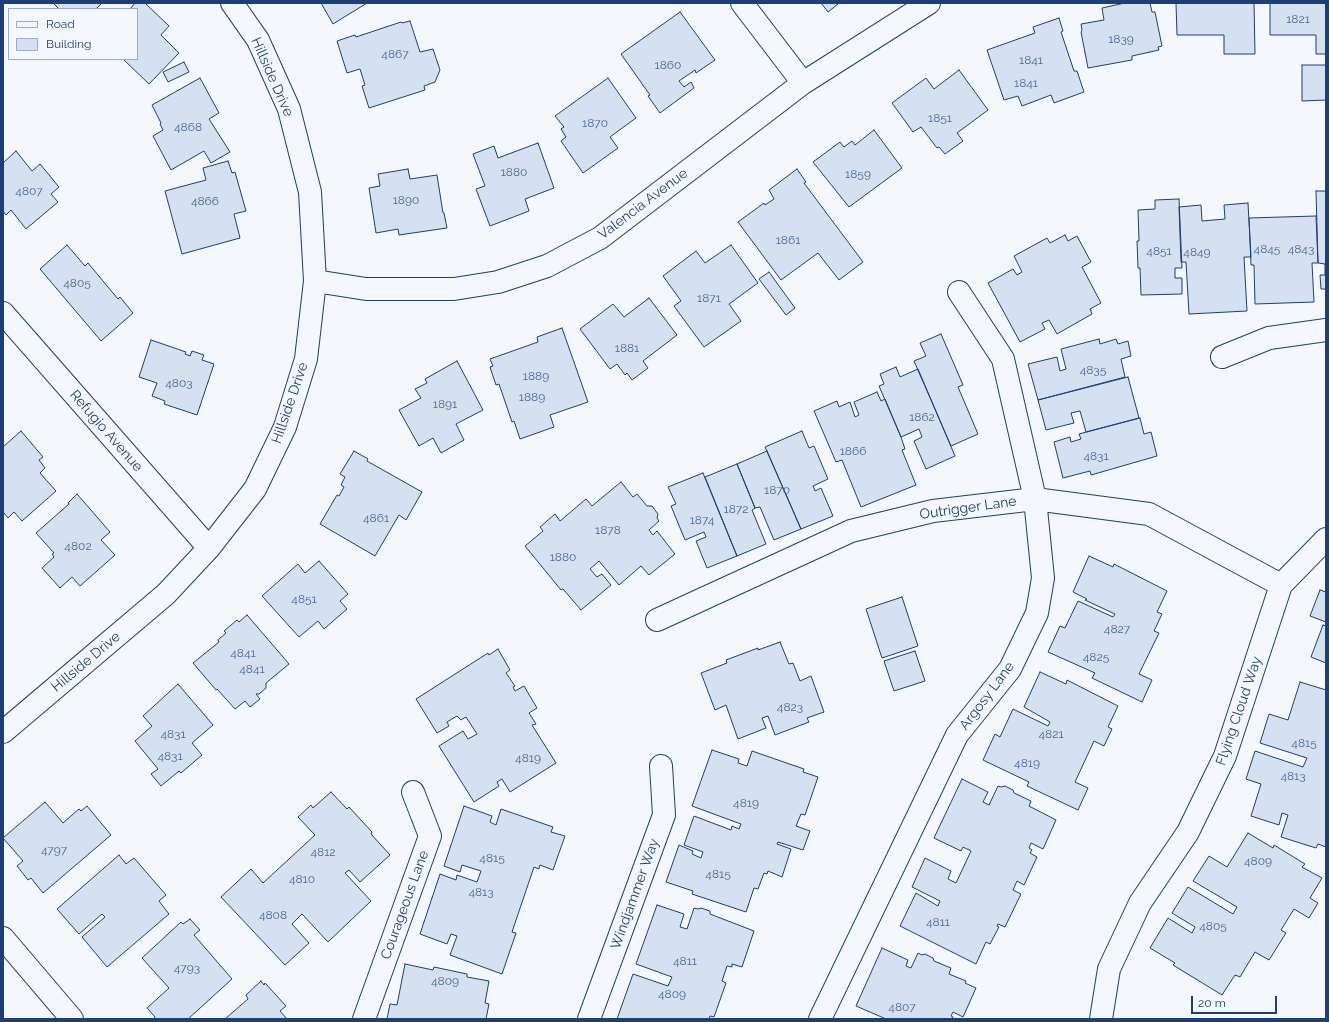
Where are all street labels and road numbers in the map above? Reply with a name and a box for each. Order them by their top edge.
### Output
street label: Hillside Drive [247,35,297,119]
street label: Valencia Avenue [595,165,691,243]
street label: Hillside Drive [268,360,312,446]
street label: Refugio Avenue [66,387,146,475]
street label: Outrigger Lane [918,493,1018,523]
street label: Hillside Drive [48,628,124,696]
street label: Flying Cloud Way [1212,654,1266,768]
street label: Argosy Lane [956,659,1018,733]
street label: Windjammer Way [607,836,663,952]
street label: Courageous Lane [377,848,433,962]

